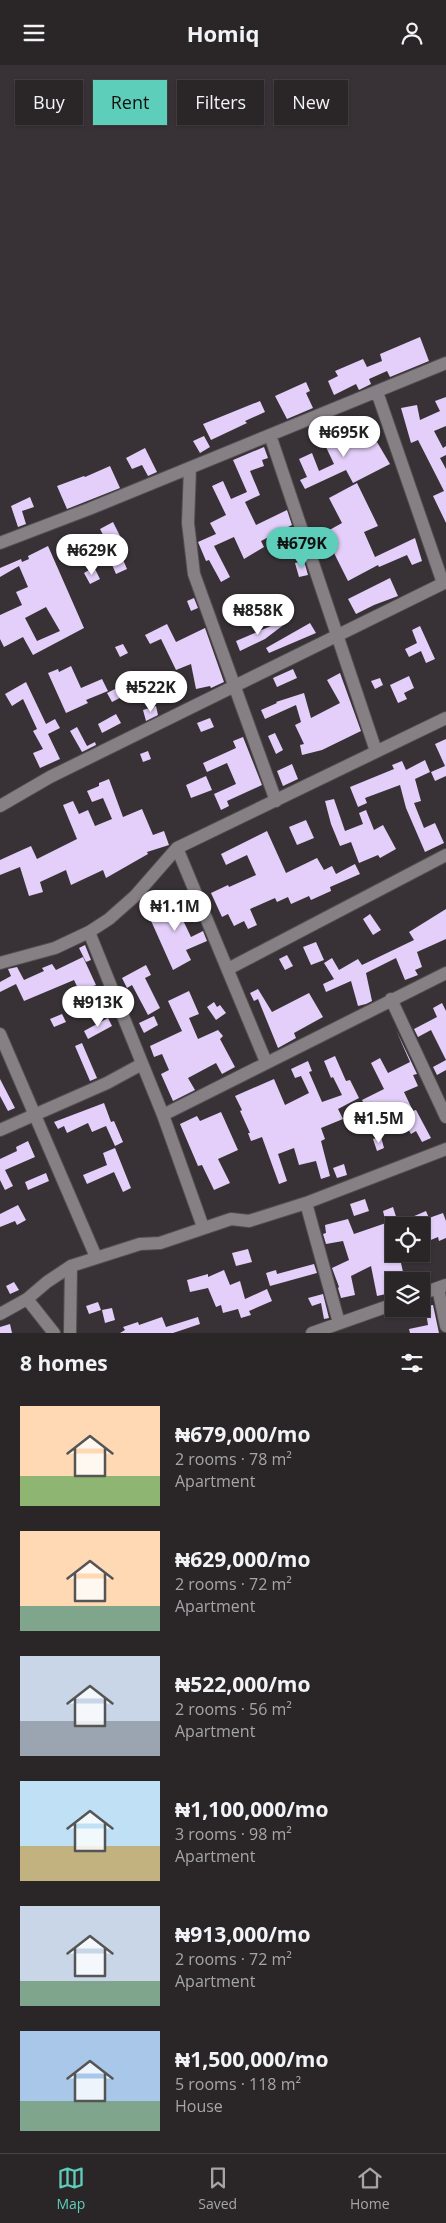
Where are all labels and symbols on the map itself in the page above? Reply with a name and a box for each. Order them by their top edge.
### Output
pin: ₦695K [309,415,379,458]
pin: ₦679K [267,527,337,569]
pin: ₦629K [57,533,127,576]
pin: ₦858K [223,593,293,636]
pin: ₦522K [116,671,186,713]
pin: ₦1.1M [140,889,210,932]
pin: ₦913K [63,985,133,1028]
pin: ₦1.5M [344,1101,414,1144]

